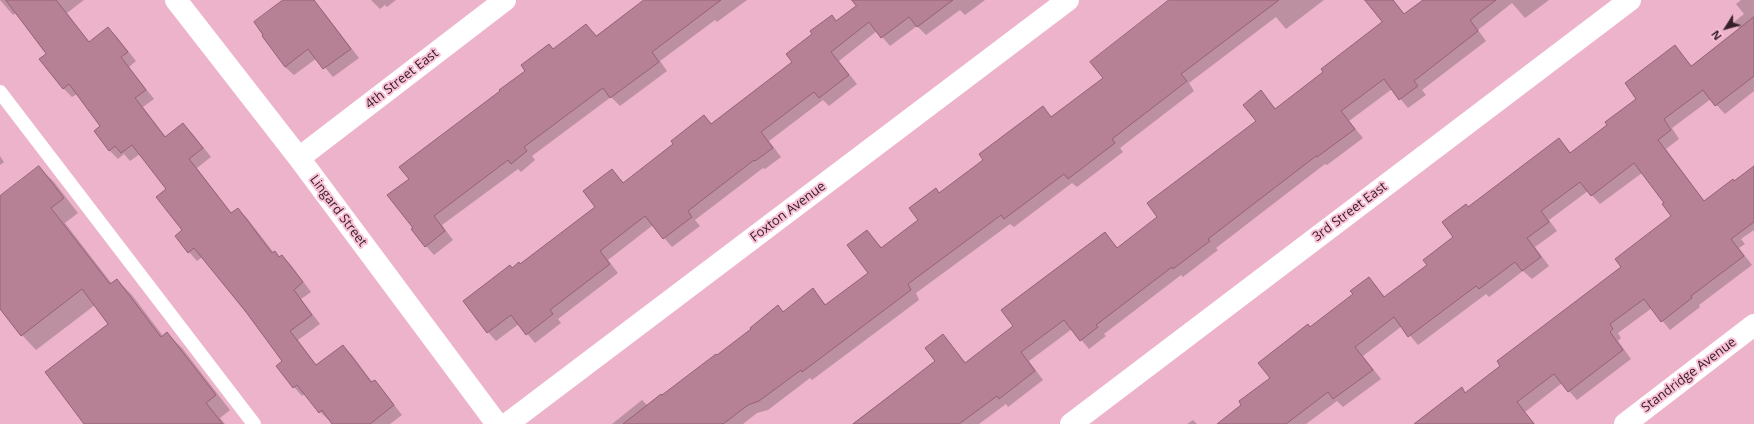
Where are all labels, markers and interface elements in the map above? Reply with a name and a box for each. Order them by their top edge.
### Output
north arrow [1706,8,1746,48]
text: N [1707,27,1725,44]
street label: 4th Street East [362,46,442,112]
street label: Lingard Street [306,172,370,250]
street label: Foxton Avenue [747,179,829,245]
street label: 3rd Street East [1310,179,1390,245]
street label: Standridge Avenue [1639,334,1739,416]

